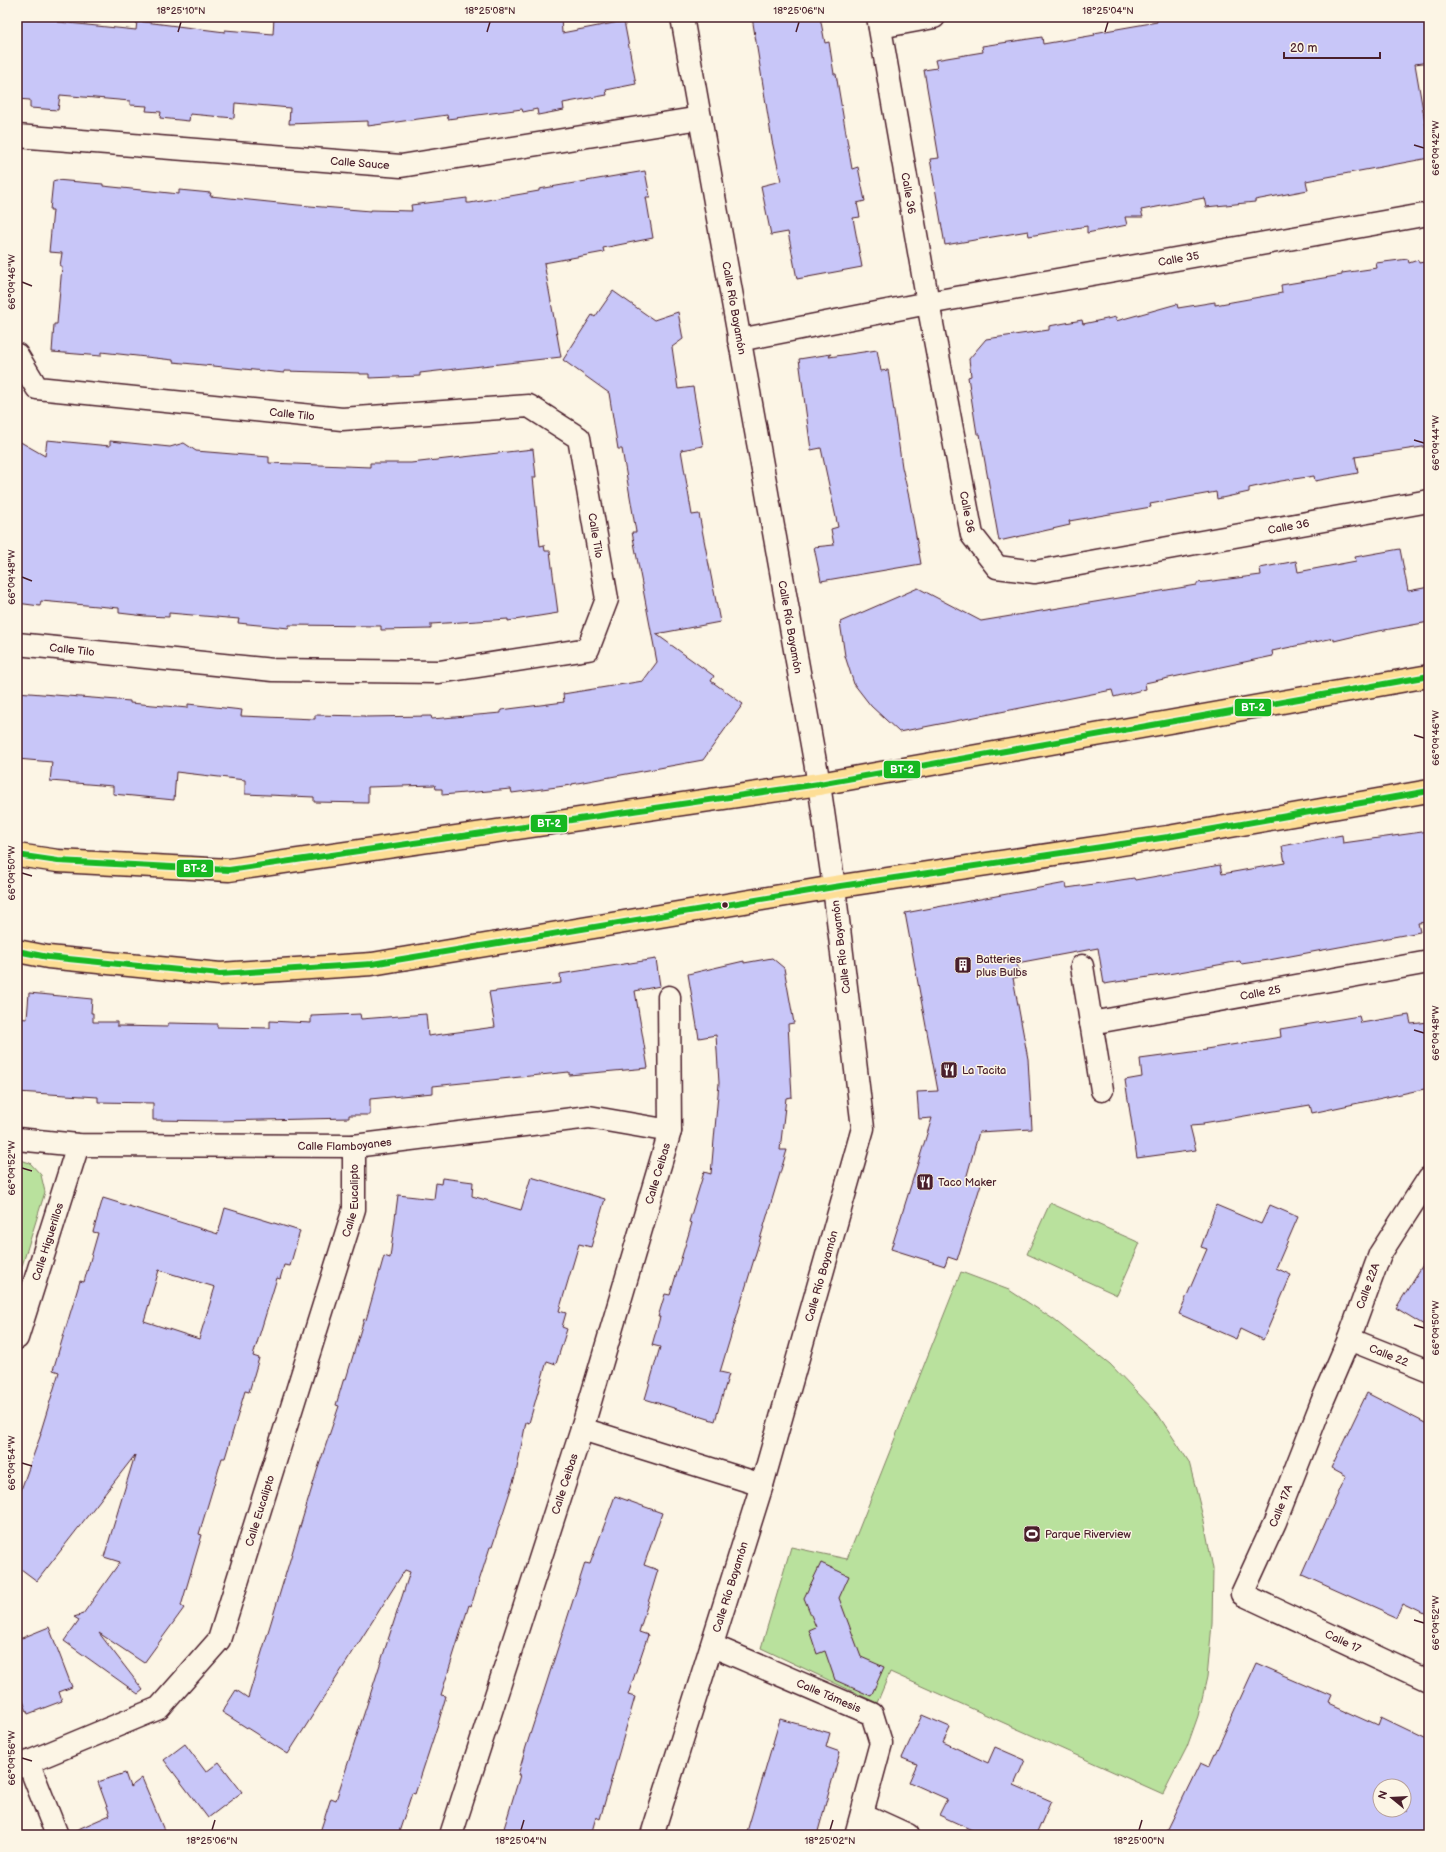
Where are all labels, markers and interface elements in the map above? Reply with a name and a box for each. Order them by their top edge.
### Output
text: 18°25'10"N [156,5,206,17]
text: 18°25'08"N [464,5,516,17]
text: 18°25'06"N [773,5,825,17]
text: 18°25'04"N [1082,5,1134,17]
scale bar [1284,34,1380,60]
text: 20 m [1290,41,1317,56]
text: 66°09'42"W [1430,120,1442,176]
street label: Calle Sauce [330,154,391,172]
street label: Calle 36 [899,172,919,215]
street label: Calle 35 [1157,248,1200,269]
text: 66°09'46"W [6,254,18,310]
street label: Calle Río Bayamón [719,260,749,356]
street label: Calle Tilo [269,405,315,423]
text: 66°09'44"W [1430,415,1442,471]
street label: Calle 36 [957,490,978,534]
street label: Calle Tilo [586,512,606,559]
street label: Calle 36 [1267,516,1311,536]
text: 66°09'48"W [6,549,18,605]
street label: Calle Río Bayamón [775,579,805,675]
street label: Calle Tilo [49,641,95,659]
line badge: BT-2 [1234,698,1272,717]
text: BT-2 [1241,701,1265,714]
text: 66°09'46"W [1430,710,1442,766]
line badge: BT-2 [883,760,921,779]
text: BT-2 [890,763,914,776]
line badge: BT-2 [530,814,568,833]
text: BT-2 [537,817,561,830]
text: 66°09'50"W [6,846,18,900]
line badge: BT-2 [176,859,214,878]
text: BT-2 [183,862,207,875]
street label: Calle Río Bayamón [829,899,853,995]
unlabelled marker [720,900,730,910]
place label: Batteries plus Bulbs [976,953,1028,979]
building icon: Batteries plus Bulbs [953,955,973,975]
street label: Calle 25 [1239,982,1282,1003]
text: 66°09'48"W [1430,1005,1442,1061]
restaurant icon: La Tacita [939,1060,959,1080]
place label: La Tacita [962,1064,1006,1077]
street label: Calle Flamboyanes [298,1135,393,1153]
text: 66°09'52"W [6,1141,18,1196]
street label: Calle Ceibas [642,1141,673,1206]
street label: Calle Eucalipto [339,1164,361,1239]
restaurant icon: Taco Maker [915,1172,935,1192]
place label: Taco Maker [938,1176,997,1189]
street label: Calle Higuerillos [29,1201,66,1282]
street label: Calle Río Bayamón [802,1229,840,1323]
street label: Calle 22A [1354,1261,1382,1311]
text: 66°09'50"W [1430,1301,1442,1355]
street label: Calle 22 [1367,1341,1411,1369]
text: 66°09'54"W [6,1435,18,1491]
street label: Calle Ceibas [548,1451,580,1516]
street label: Calle Eucalipto [242,1473,277,1548]
street label: Calle 17A [1267,1483,1296,1529]
sports icon: Parque Riverview [1022,1524,1042,1544]
place label: Parque Riverview [1045,1528,1132,1541]
street label: Calle Río Bayamón [710,1540,750,1634]
text: 66°09'52"W [1430,1596,1442,1651]
street label: Calle 17 [1323,1627,1364,1655]
street label: Calle Támesis [795,1676,864,1715]
text: 66°09'56"W [6,1730,18,1786]
north arrow [1372,1778,1412,1818]
text: N [1376,1789,1390,1801]
text: 18°25'06"N [186,1835,238,1847]
text: 18°25'04"N [495,1835,547,1847]
text: 18°25'02"N [804,1835,856,1847]
text: 18°25'00"N [1113,1835,1165,1847]

